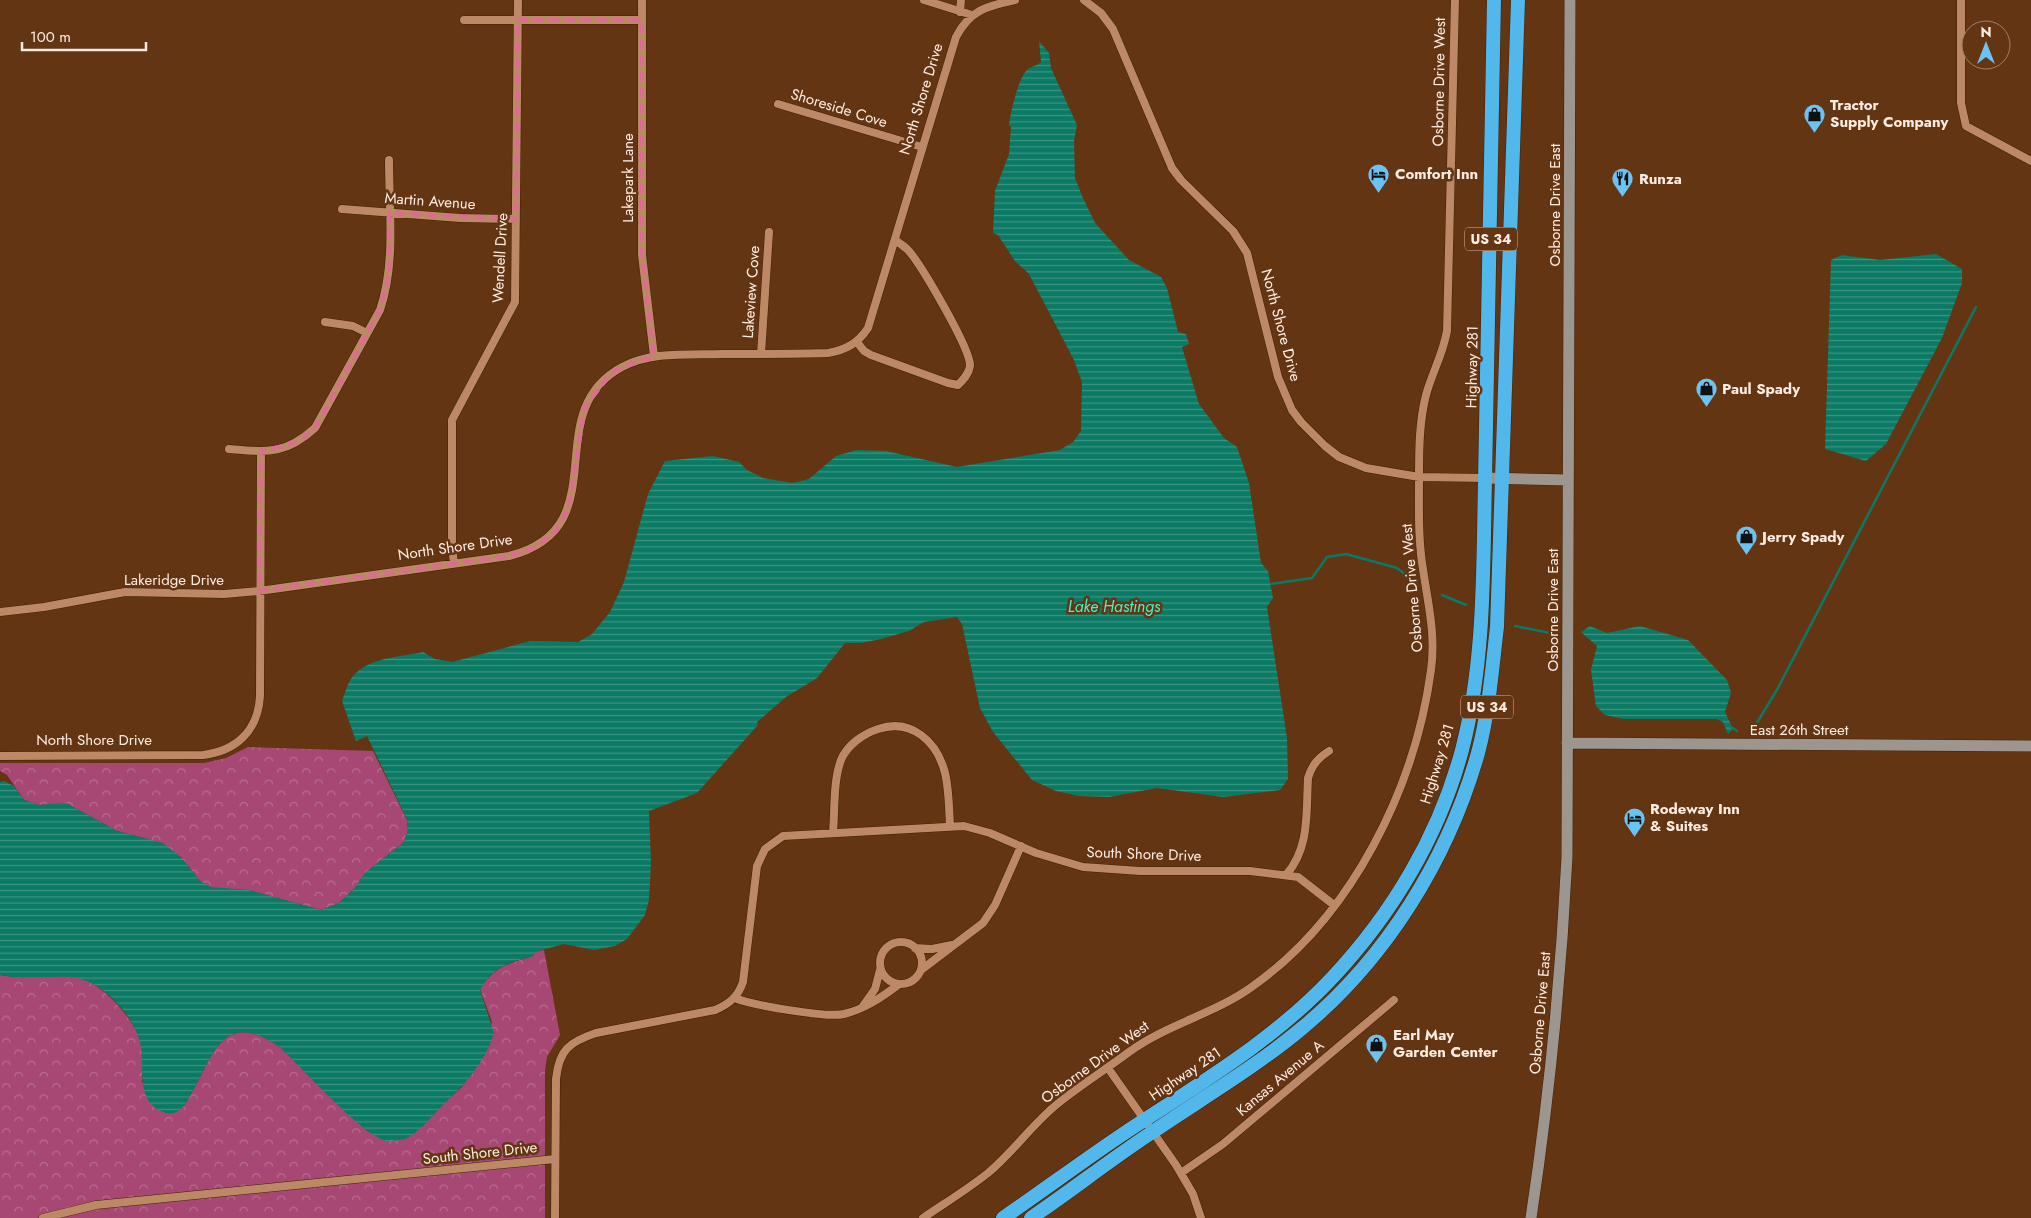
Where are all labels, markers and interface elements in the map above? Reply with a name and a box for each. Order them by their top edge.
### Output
street label: Osborne Drive West [1427,17,1451,147]
scale bar [22,20,146,52]
north arrow [1961,20,2011,70]
text: N [1980,22,1992,42]
text: 100 m [30,26,71,48]
street label: North Shore Drive [894,40,949,158]
street label: Shoreside Cove [788,83,890,133]
place label: Tractor Supply Company [1830,94,1948,133]
shop icon: Tractor Supply Company [1802,102,1826,133]
street label: Lakepark Lane [617,133,639,223]
street label: Osborne Drive East [1544,143,1566,266]
hotel icon: Comfort Inn [1367,162,1391,193]
place label: Comfort Inn [1395,163,1478,185]
restaurant icon: Runza [1611,167,1635,198]
place label: Runza [1639,168,1682,190]
street label: Martin Avenue [384,187,476,215]
street label: Wendell Drive [487,212,513,304]
road number: US 34 [1465,228,1517,250]
street label: Lakeview Cove [737,245,765,339]
street label: North Shore Drive [1255,266,1307,384]
street label: Highway 281 [1460,325,1484,409]
shop icon: Paul Spady [1694,377,1718,408]
place label: Paul Spady [1722,378,1800,400]
street label: Osborne Drive West [1395,523,1429,653]
shop icon: Jerry Spady [1734,525,1758,556]
place label: Jerry Spady [1759,526,1845,548]
street label: North Shore Drive [396,528,514,566]
street label: Osborne Drive East [1542,548,1564,671]
street label: Lakeridge Drive [124,569,224,591]
water label: Lake Hastings [1068,595,1161,618]
road number: US 34 [1461,696,1513,719]
street label: East 26th Street [1750,719,1849,741]
street label: Highway 281 [1414,721,1460,807]
street label: North Shore Drive [36,729,152,751]
place label: Rodeway Inn & Suites [1650,798,1740,837]
hotel icon: Rodeway Inn & Suites [1622,806,1646,837]
street label: South Shore Drive [1086,841,1202,867]
street label: Osborne Drive East [1524,950,1556,1075]
street label: Osborne Drive West [1036,1015,1154,1109]
place label: Earl May Garden Center [1393,1024,1499,1063]
shop icon: Earl May Garden Center [1365,1032,1389,1063]
street label: Kansas Avenue A [1231,1035,1329,1121]
street label: Highway 281 [1144,1042,1226,1106]
street label: South Shore Drive [422,1136,539,1170]

